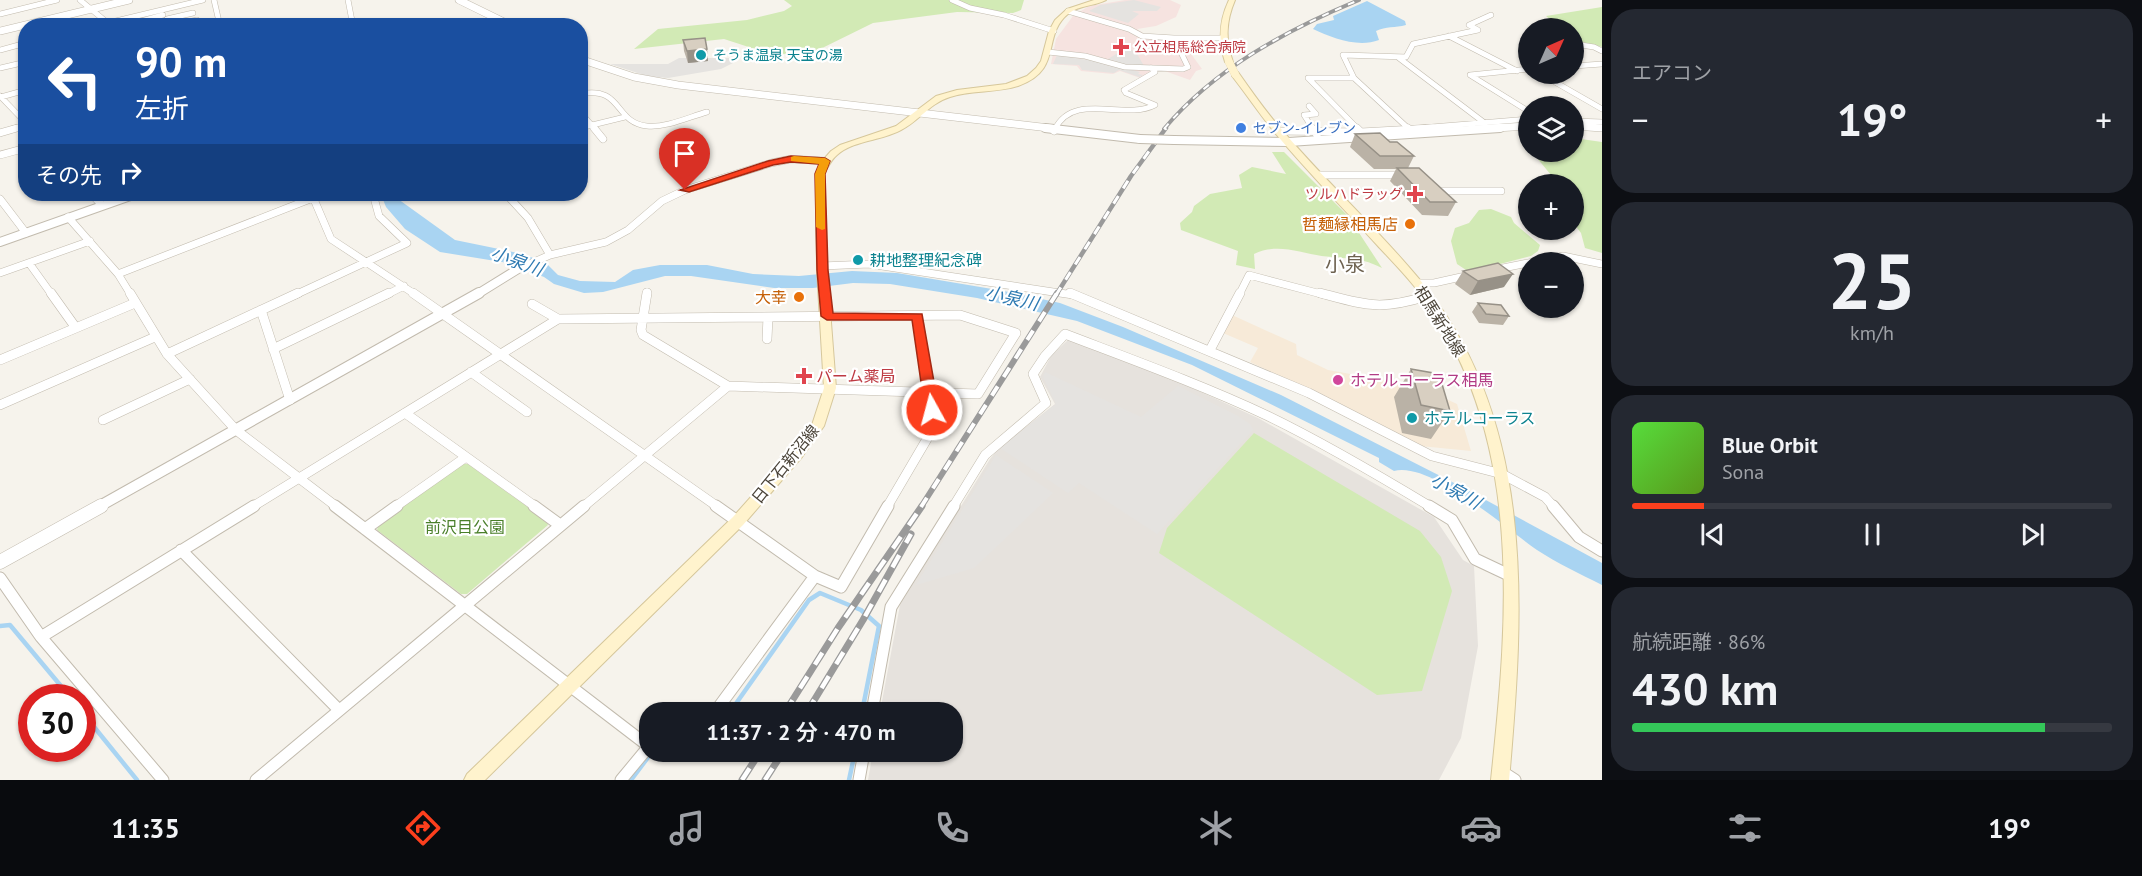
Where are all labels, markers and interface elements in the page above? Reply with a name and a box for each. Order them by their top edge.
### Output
north arrow [1518,18,1584,84]
map controls [1518,18,1584,318]
text: 90 m [135,34,227,89]
marker: 公立相馬総合病院 [1112,38,1130,56]
place label: 公立相馬総合病院 [1134,38,1246,56]
icon: left [36,42,114,120]
place label: そうま温泉 天宝の湯 [713,46,843,64]
marker: そうま温泉 天宝の湯 [694,48,708,62]
text: エアコン [1632,60,1712,86]
text: 19° [1837,90,1907,148]
text: 左折 [135,91,189,125]
button: layers [1518,96,1584,162]
text: − [1632,98,1649,141]
text: + [2095,98,2112,141]
place label: セブン-イレブン [1253,119,1356,137]
marker: セブン-イレブン [1234,121,1248,135]
pin [659,128,710,190]
icon: arrive [668,137,701,170]
icon: right [114,156,147,189]
text: その先 [36,161,102,189]
button: + [1518,174,1584,240]
place label: ツルハドラッグ [1305,185,1403,203]
marker: ツルハドラッグ [1408,187,1422,201]
place label: 哲麺縁相馬店 [1302,214,1398,234]
marker: 哲麺縁相馬店 [1403,217,1417,231]
text: 25 [1828,230,1916,331]
water label: 小泉川 [488,241,548,282]
place label: 耕地整理紀念碑 [870,250,982,270]
district label: 小泉 [1325,251,1365,277]
button: − [1518,252,1584,318]
marker: 耕地整理紀念碑 [851,253,865,267]
water label: 小泉川 [983,281,1043,316]
street label: 相馬新地線 [1410,282,1470,360]
place label: 大幸 [755,287,787,307]
marker: 大幸 [792,290,806,304]
text: km/h [1850,320,1894,346]
place label: パーム薬局 [816,366,896,386]
marker: パーム薬局 [797,369,811,383]
place label: ホテルコーラス相馬 [1350,370,1493,390]
marker: ホテルコーラス相馬 [1331,373,1345,387]
position arrow [900,378,964,442]
place label: ホテルコーラス [1424,408,1535,428]
marker: ホテルコーラス [1405,411,1419,425]
street label: 日下石新沼線 [747,420,823,508]
text: Blue Orbit [1722,431,1818,459]
text: Sona [1722,459,1764,485]
water label: 小泉川 [1427,468,1487,515]
park label: 前沢目公園 [425,517,505,537]
icon: previous [1696,518,1729,551]
icon: pause [1856,518,1889,551]
icon: next [2016,518,2049,551]
text: 航続距離 · 86% [1632,629,1765,655]
text: 430 km [1632,659,1778,717]
speed limit sign: 30 [18,684,96,762]
text: 11:37 · 2 分 · 470 m [707,718,895,746]
icon: directions [402,807,444,849]
icon: music [666,807,708,849]
icon: phone [931,807,973,849]
icon: climate [1195,807,1237,849]
icon: car [1460,807,1502,849]
icon: filters [1724,807,1766,849]
text: 11:35 [111,811,180,845]
text: 19° [1988,811,2031,845]

